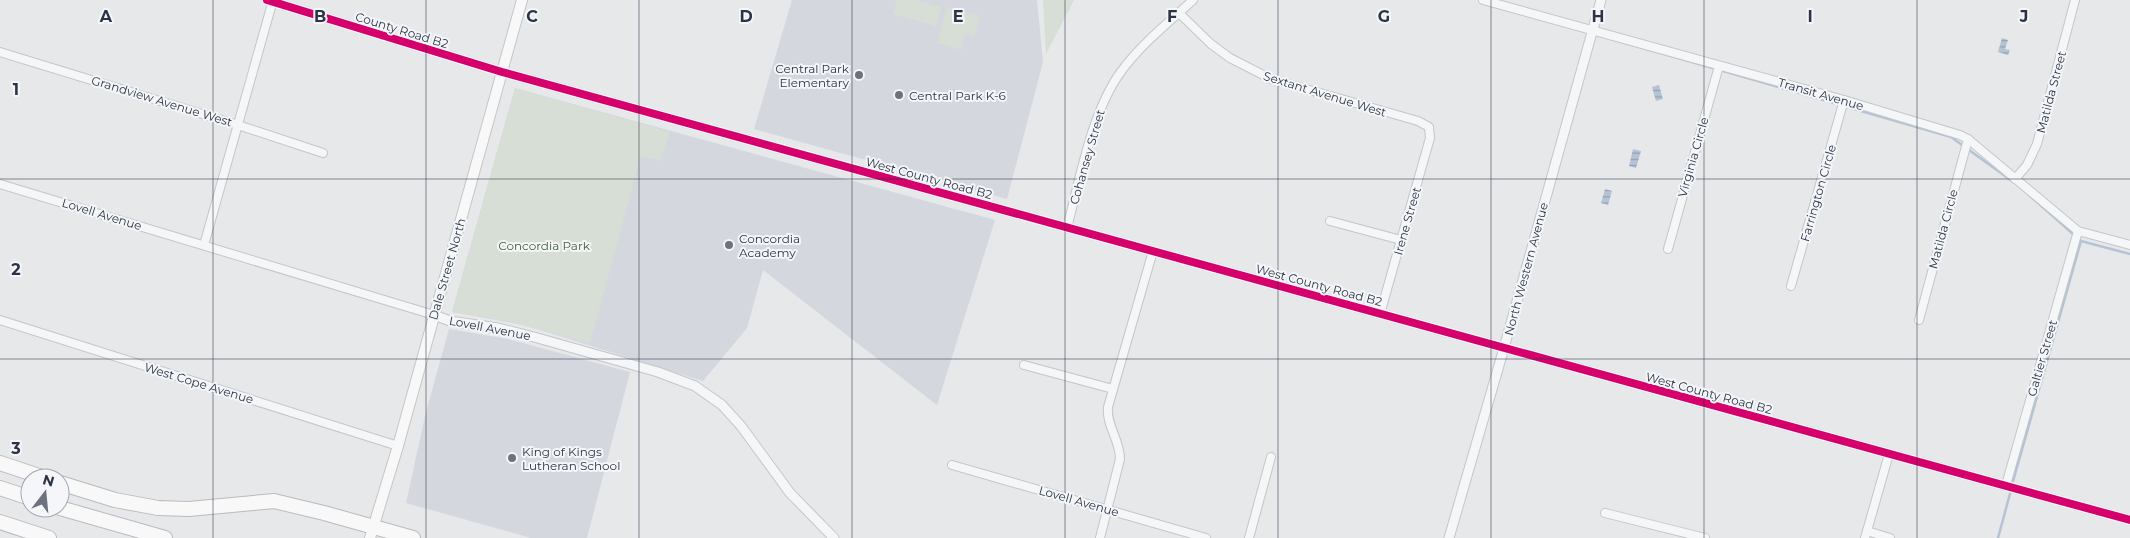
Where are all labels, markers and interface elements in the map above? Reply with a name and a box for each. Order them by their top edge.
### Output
text: A [99,7,113,26]
text: B [314,7,326,26]
text: C [526,7,538,26]
text: D [739,7,753,26]
text: E [953,7,963,26]
text: F [1167,7,1177,26]
text: G [1378,7,1390,26]
text: H [1592,7,1604,26]
text: I [1807,7,1813,26]
text: J [2019,7,2028,26]
street label: County Road B2 [354,9,450,51]
street label: Matilda Street [2033,49,2069,135]
place label: Central Park Elementary [775,61,850,90]
street label: Sextant Avenue West [1262,68,1388,120]
marker: Central Park Elementary [853,69,865,81]
street label: Grandview Avenue West [90,72,234,130]
street label: Transit Avenue [1776,75,1866,113]
text: 1 [13,80,19,99]
place label: Central Park K-6 [909,88,1006,103]
marker: Central Park K-6 [893,89,905,101]
street label: Cohansey Street [1066,108,1108,206]
street label: Virginia Circle [1674,115,1712,199]
street label: Farrington Circle [1797,143,1839,243]
street label: West County Road B2 [864,154,994,202]
street label: Irene Street [1390,185,1424,257]
street label: Matilda Circle [1925,188,1961,270]
street label: Lovell Avenue [60,195,144,233]
street label: North Western Avenue [1501,201,1551,337]
street label: Dale Street North [425,216,469,322]
place label: Concordia Academy [739,231,800,260]
park label: Concordia Park [498,238,591,253]
marker: Concordia Academy [723,239,735,251]
text: 2 [11,260,21,279]
street label: West County Road B2 [1254,261,1384,309]
street label: Lovell Avenue [448,313,532,343]
street label: Galtier Street [2024,318,2060,398]
street label: West Cope Avenue [143,359,255,407]
street label: West County Road B2 [1644,369,1774,417]
text: 3 [10,439,21,458]
place label: King of Kings Lutheran School [522,444,620,473]
marker: King of Kings Lutheran School [506,452,518,464]
north arrow [20,468,70,518]
text: N [41,470,57,491]
street label: Lovell Avenue [1037,482,1121,520]

